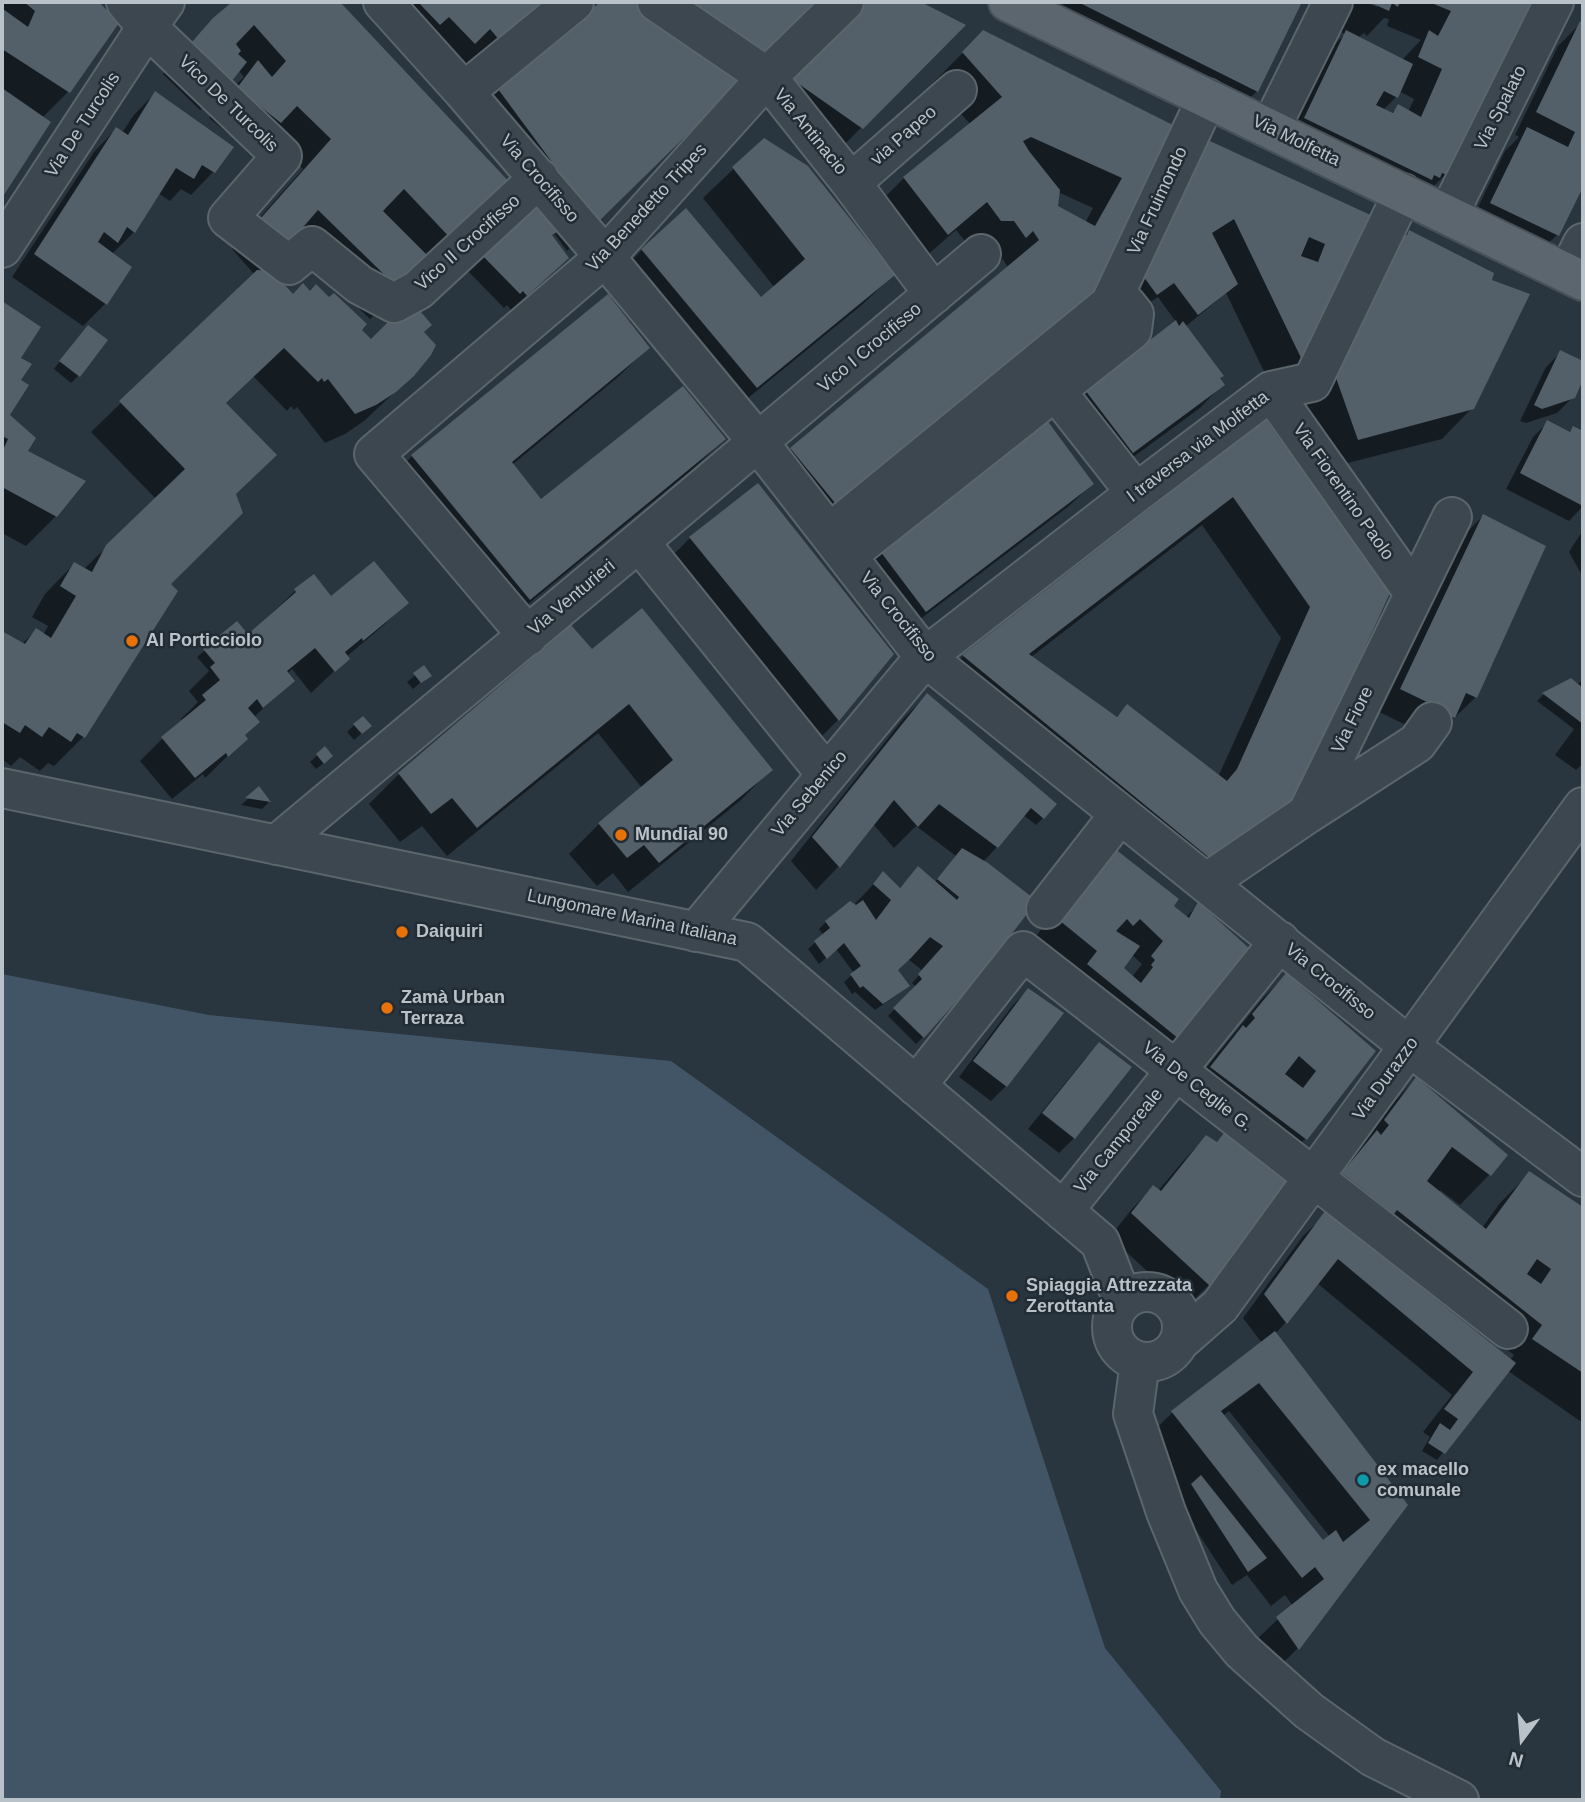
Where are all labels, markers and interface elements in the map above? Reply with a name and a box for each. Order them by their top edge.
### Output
street label: Vico De Turcolis [174,51,282,157]
street label: Via Spalato [1471,62,1531,154]
street label: Via De Turcolis [41,68,125,182]
street label: Via Antinacio [769,85,851,179]
street label: via Papeo [867,102,941,170]
street label: Via Molfetta [1249,111,1343,171]
street label: Via Crocifisso [495,131,583,227]
street label: Via Benedetto Tripes [582,140,712,276]
street label: Via Fruimondo [1124,144,1192,258]
street label: Vico II Crocifisso [411,190,525,296]
street label: Vico I Crocifisso [814,298,926,398]
street label: I traversa via Molfetta [1123,387,1273,507]
street label: Via Fiorentino Paolo [1288,420,1398,564]
street label: Via Venturieri [524,555,620,641]
street label: Via Crocifisso [855,568,941,666]
place label: Al Porticciolo [146,630,262,652]
marker: Al Porticciolo [124,633,140,649]
street label: Via Fiore [1328,683,1378,757]
street label: Via Sebenico [768,747,852,841]
place label: Mundial 90 [635,824,728,846]
marker: Mundial 90 [613,827,629,843]
street label: Lungomare Marina Italiana [525,885,739,951]
place label: Daiquiri [416,921,483,943]
marker: Daiquiri [394,924,410,940]
street label: Via Crocifisso [1281,939,1379,1025]
place label: Zamà Urban Terraza [401,987,505,1030]
marker: Zamà Urban Terraza [379,1000,395,1016]
street label: Via Durazzo [1349,1033,1423,1125]
street label: Via De Ceglie G. [1138,1037,1256,1137]
street label: Via Camporeale [1070,1084,1168,1198]
place label: Spiaggia Attrezzata Zerottanta [1026,1275,1192,1318]
marker: Spiaggia Attrezzata Zerottanta [1004,1288,1020,1304]
place label: ex macello comunale [1377,1459,1469,1502]
marker: ex macello comunale [1355,1472,1371,1488]
north arrow [1487,1704,1557,1774]
text: N [1507,1748,1526,1772]

